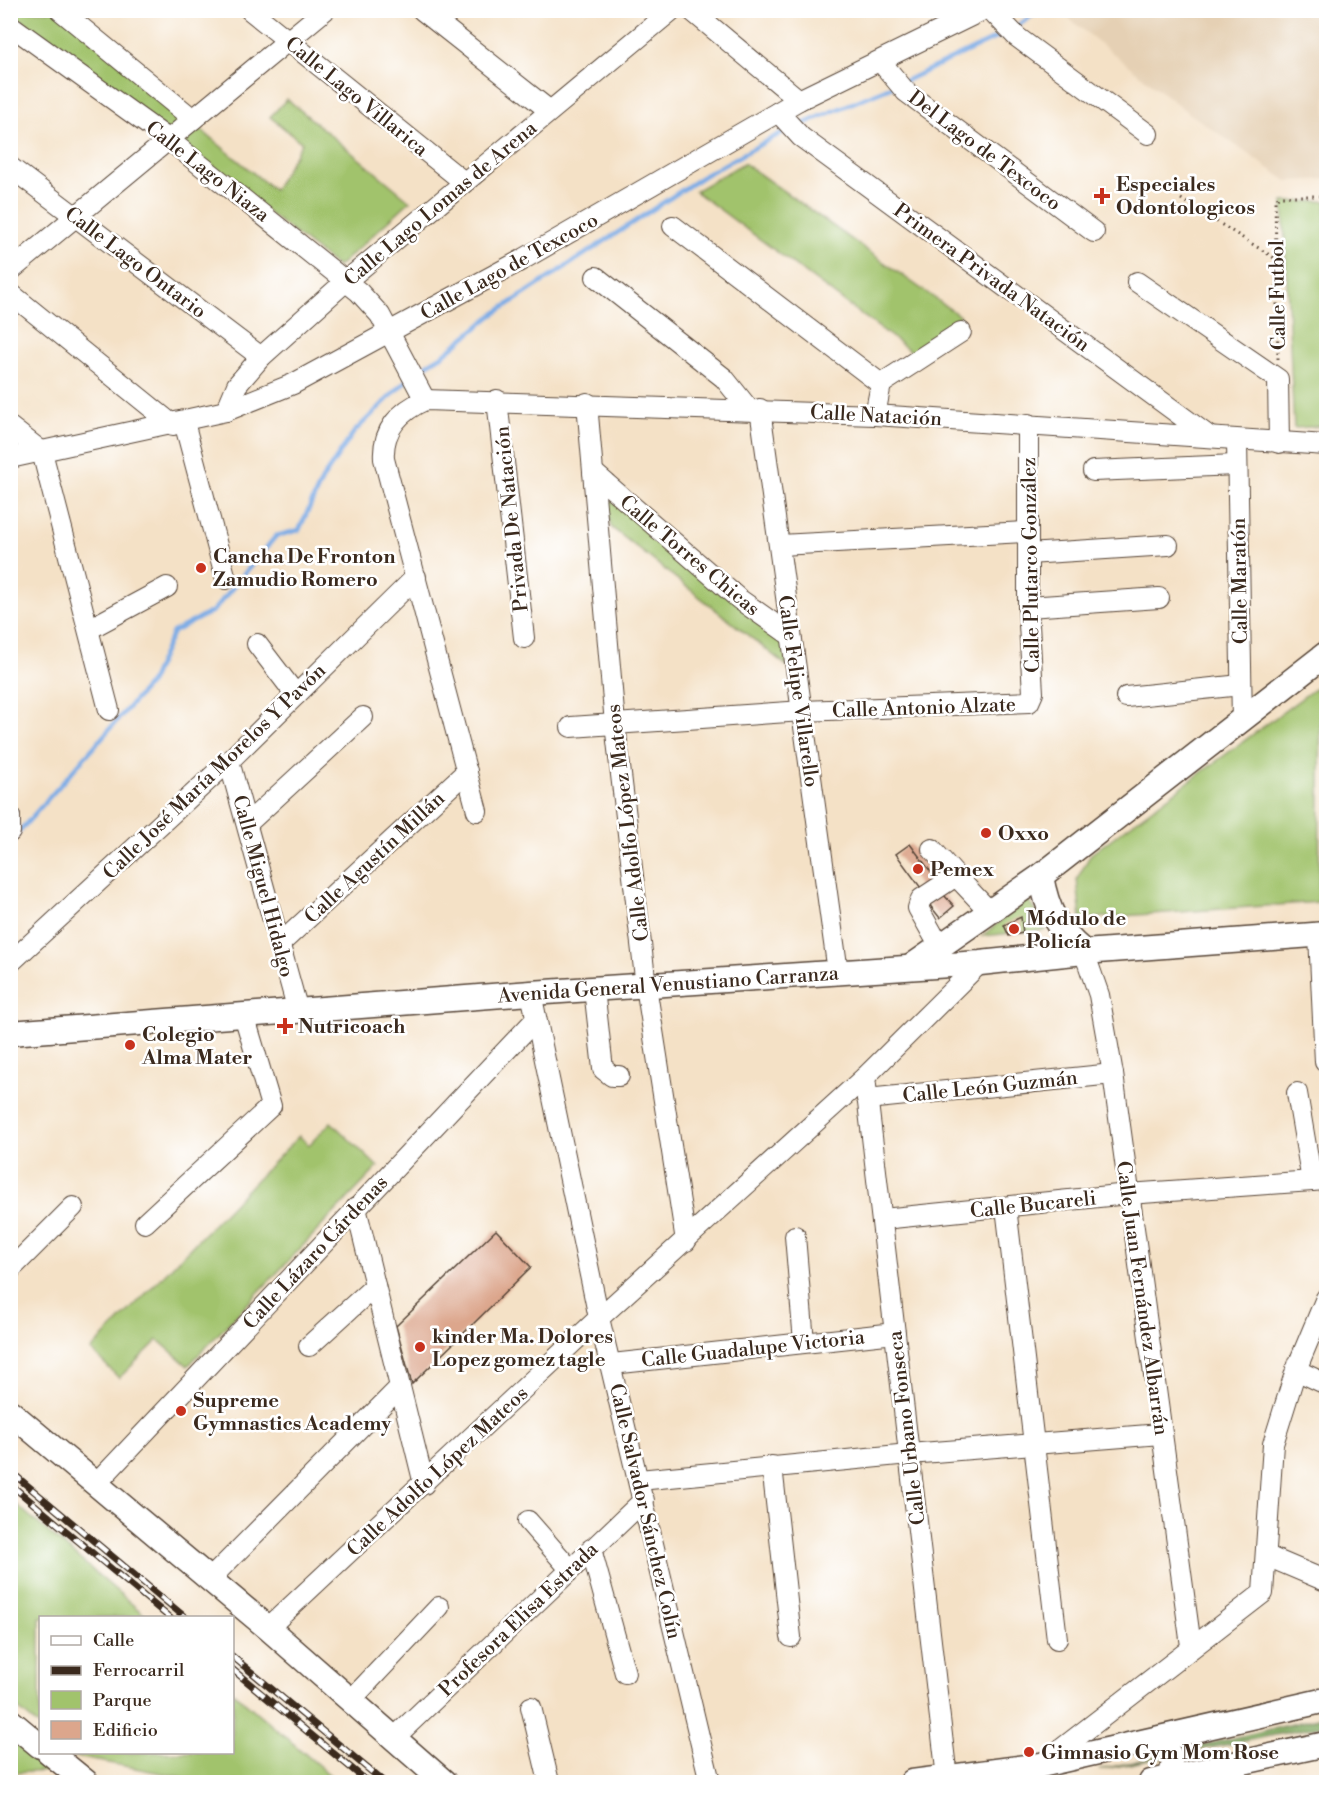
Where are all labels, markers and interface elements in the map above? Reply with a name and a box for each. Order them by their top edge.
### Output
street label: Calle Lago Villarica [280,32,433,163]
street label: Del Lago de Texcoco [903,86,1065,217]
street label: Calle Lago Niaza [140,116,275,229]
street label: Calle Lago Lomas de Arena [340,116,543,292]
place label: Especiales Odontologicos [1116,173,1255,221]
marker: Especiales Odontologicos [1093,187,1111,205]
street label: Primera Privada Natación [888,199,1094,358]
street label: Calle Lago Ontario [59,202,211,325]
street label: Calle Lago de Texcoco [417,208,603,327]
street label: Calle Futbol [1265,240,1292,350]
street label: Calle Natación [809,401,943,432]
street label: Privada De Natación [490,425,535,613]
street label: Calle Plutarco González [1017,457,1046,673]
street label: Calle Torres Chicas [614,490,764,622]
street label: Calle Maratón [1227,517,1254,644]
place label: Cancha De Fronton Zamudio Romero [213,545,396,593]
marker: Cancha De Fronton Zamudio Romero [194,561,208,575]
street label: Calle Felipe Villarello [772,594,823,789]
street label: Calle José María Morelos Y Pavón [98,659,332,885]
street label: Calle Antonio Alzate [832,693,1016,724]
street label: Calle Adolfo López Mateos [602,703,655,943]
street label: Calle Agustín Millán [300,787,450,930]
street label: Calle Miguel Hidalgo [226,792,299,980]
place label: Oxxo [998,822,1049,847]
marker: Oxxo [979,826,993,840]
place label: Pemex [930,858,994,883]
marker: Pemex [911,862,925,876]
place label: Módulo de Policía [1026,907,1126,955]
marker: Módulo de Policía [1007,922,1021,936]
street label: Avenida General Venustiano Carranza [496,961,840,1010]
place label: Nutricoach [298,1015,406,1040]
marker: Nutricoach [276,1017,294,1035]
place label: Colegio Alma Mater [141,1023,252,1071]
marker: Colegio Alma Mater [123,1038,137,1052]
street label: Calle León Guzmán [901,1066,1079,1109]
street label: Calle Juan Fernández Albarrán [1110,1159,1173,1437]
street label: Calle Lázaro Cárdenas [238,1171,394,1335]
street label: Calle Bucareli [969,1186,1098,1225]
place label: kinder Ma. Dolores Lopez gomez tagle [432,1325,613,1373]
street label: Calle Guadalupe Victoria [640,1325,867,1374]
street label: Calle Urbano Fonseca [883,1328,932,1526]
marker: kinder Ma. Dolores Lopez gomez tagle [413,1340,427,1354]
street label: Calle Salvador Sánchez Colín [603,1381,686,1642]
street label: Calle Adolfo López Mateos [342,1382,534,1563]
place label: Supreme Gymnastics Academy [193,1389,392,1437]
marker: Supreme Gymnastics Academy [174,1404,188,1418]
street label: Profesora Elisa Estrada [434,1537,605,1703]
legend [39,1616,234,1754]
text: Calle [93,1629,134,1652]
text: Ferrocarril [93,1659,185,1682]
text: Parque [93,1689,152,1712]
text: Edificio [93,1719,158,1742]
place label: Gimnasio Gym Mom Rose [1041,1741,1279,1766]
marker: Gimnasio Gym Mom Rose [1022,1745,1036,1759]

